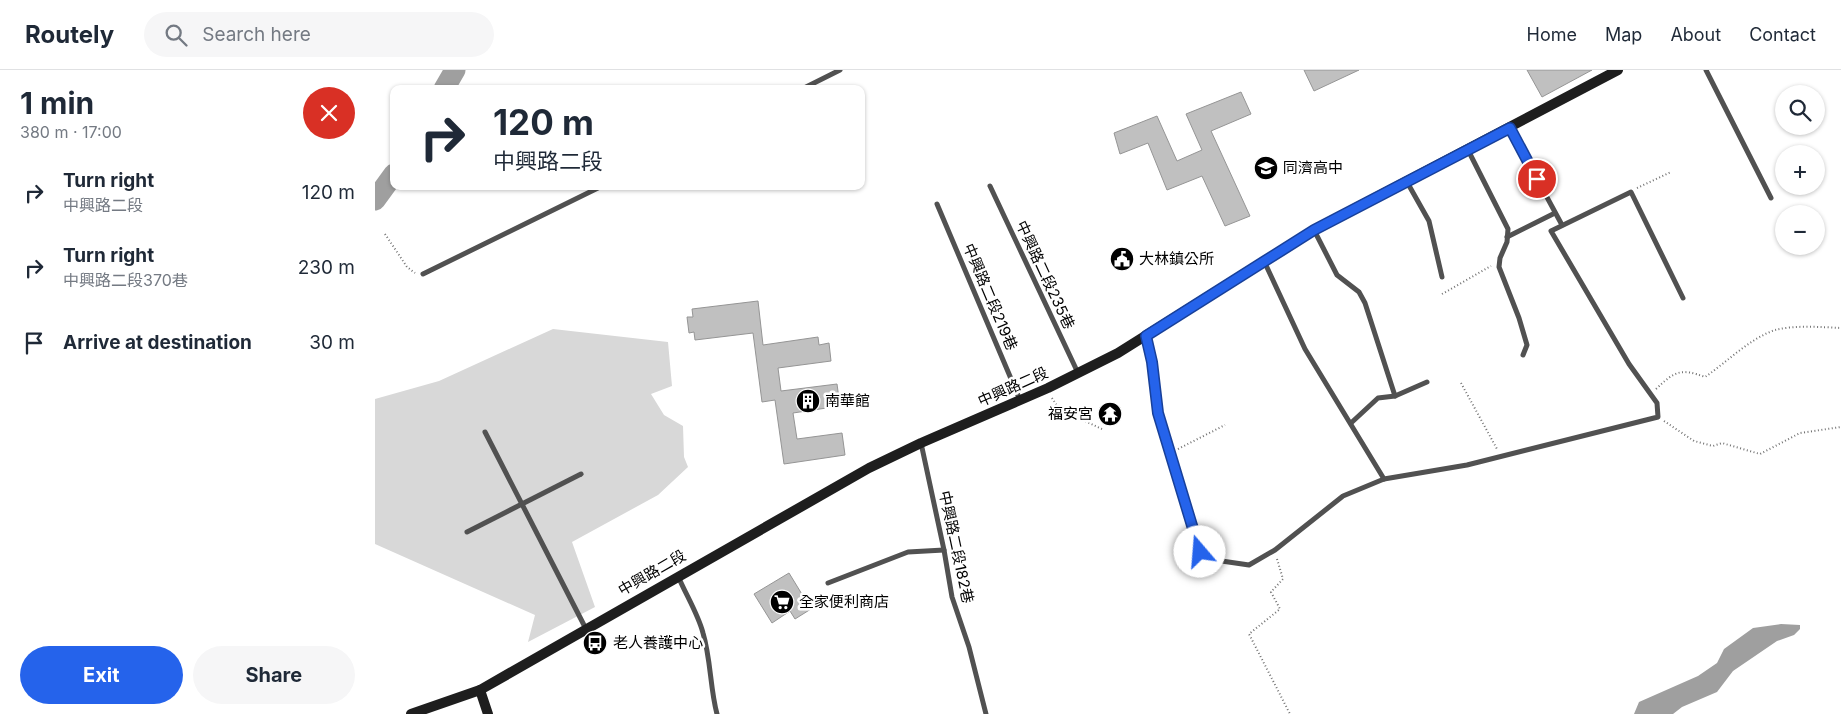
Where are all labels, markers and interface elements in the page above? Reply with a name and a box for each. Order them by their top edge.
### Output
search box [144,12,494,57]
text: Routely [25,20,114,49]
icon: search [162,21,190,49]
text: Search here [202,23,311,46]
text: Home [1527,24,1577,45]
text: Map [1605,24,1642,45]
text: About [1670,24,1721,45]
text: Contact [1749,24,1816,45]
text: 1 min [20,85,94,121]
map controls [1775,85,1825,255]
button: search [1775,85,1825,135]
button: close [303,87,355,139]
text: 120 m [493,101,594,143]
icon: right [410,105,475,170]
text: 380 m · 17:00 [20,122,122,142]
button: + [1775,145,1825,195]
text: 中興路二段 [493,148,603,174]
school or university icon: 同濟高中 [1253,155,1279,181]
place label: 同濟高中 [1283,158,1343,177]
pin [1516,158,1558,200]
icon: arrive [1523,165,1551,193]
text: Turn right [63,169,154,192]
icon: right [20,179,48,207]
text: 120 m [302,181,355,204]
text: 中興路二段 [63,195,143,215]
button: − [1775,205,1825,255]
street label: 中興路二段235巷 [1012,218,1079,332]
street label: 中興路二段219巷 [959,240,1022,353]
text: Turn right [63,244,154,267]
public building icon: 大林鎮公所 [1109,246,1135,272]
place label: 大林鎮公所 [1139,249,1214,268]
icon: right [20,254,48,282]
text: 230 m [298,256,355,279]
text: 中興路二段370巷 [63,270,188,290]
icon: arrive [20,329,48,357]
text: Arrive at destination [63,331,252,354]
text: 30 m [309,331,355,354]
street label: 中興路二段 [975,363,1051,410]
building icon: 南華館 [795,388,821,414]
place label: 南華館 [825,391,870,410]
temple icon: 福安宮 [1097,401,1123,427]
place label: 福安宮 [1048,404,1093,423]
street label: 中興路二段182巷 [935,489,978,605]
position arrow [1173,525,1225,577]
street label: 中興路二段 [615,546,689,600]
supermarket icon: 全家便利商店 [769,589,795,615]
place label: 全家便利商店 [799,592,889,611]
bus stop icon: 老人養護中心 [582,630,608,656]
place label: 老人養護中心 [613,633,703,652]
button: Exit [20,646,183,704]
button: Share [193,646,355,704]

